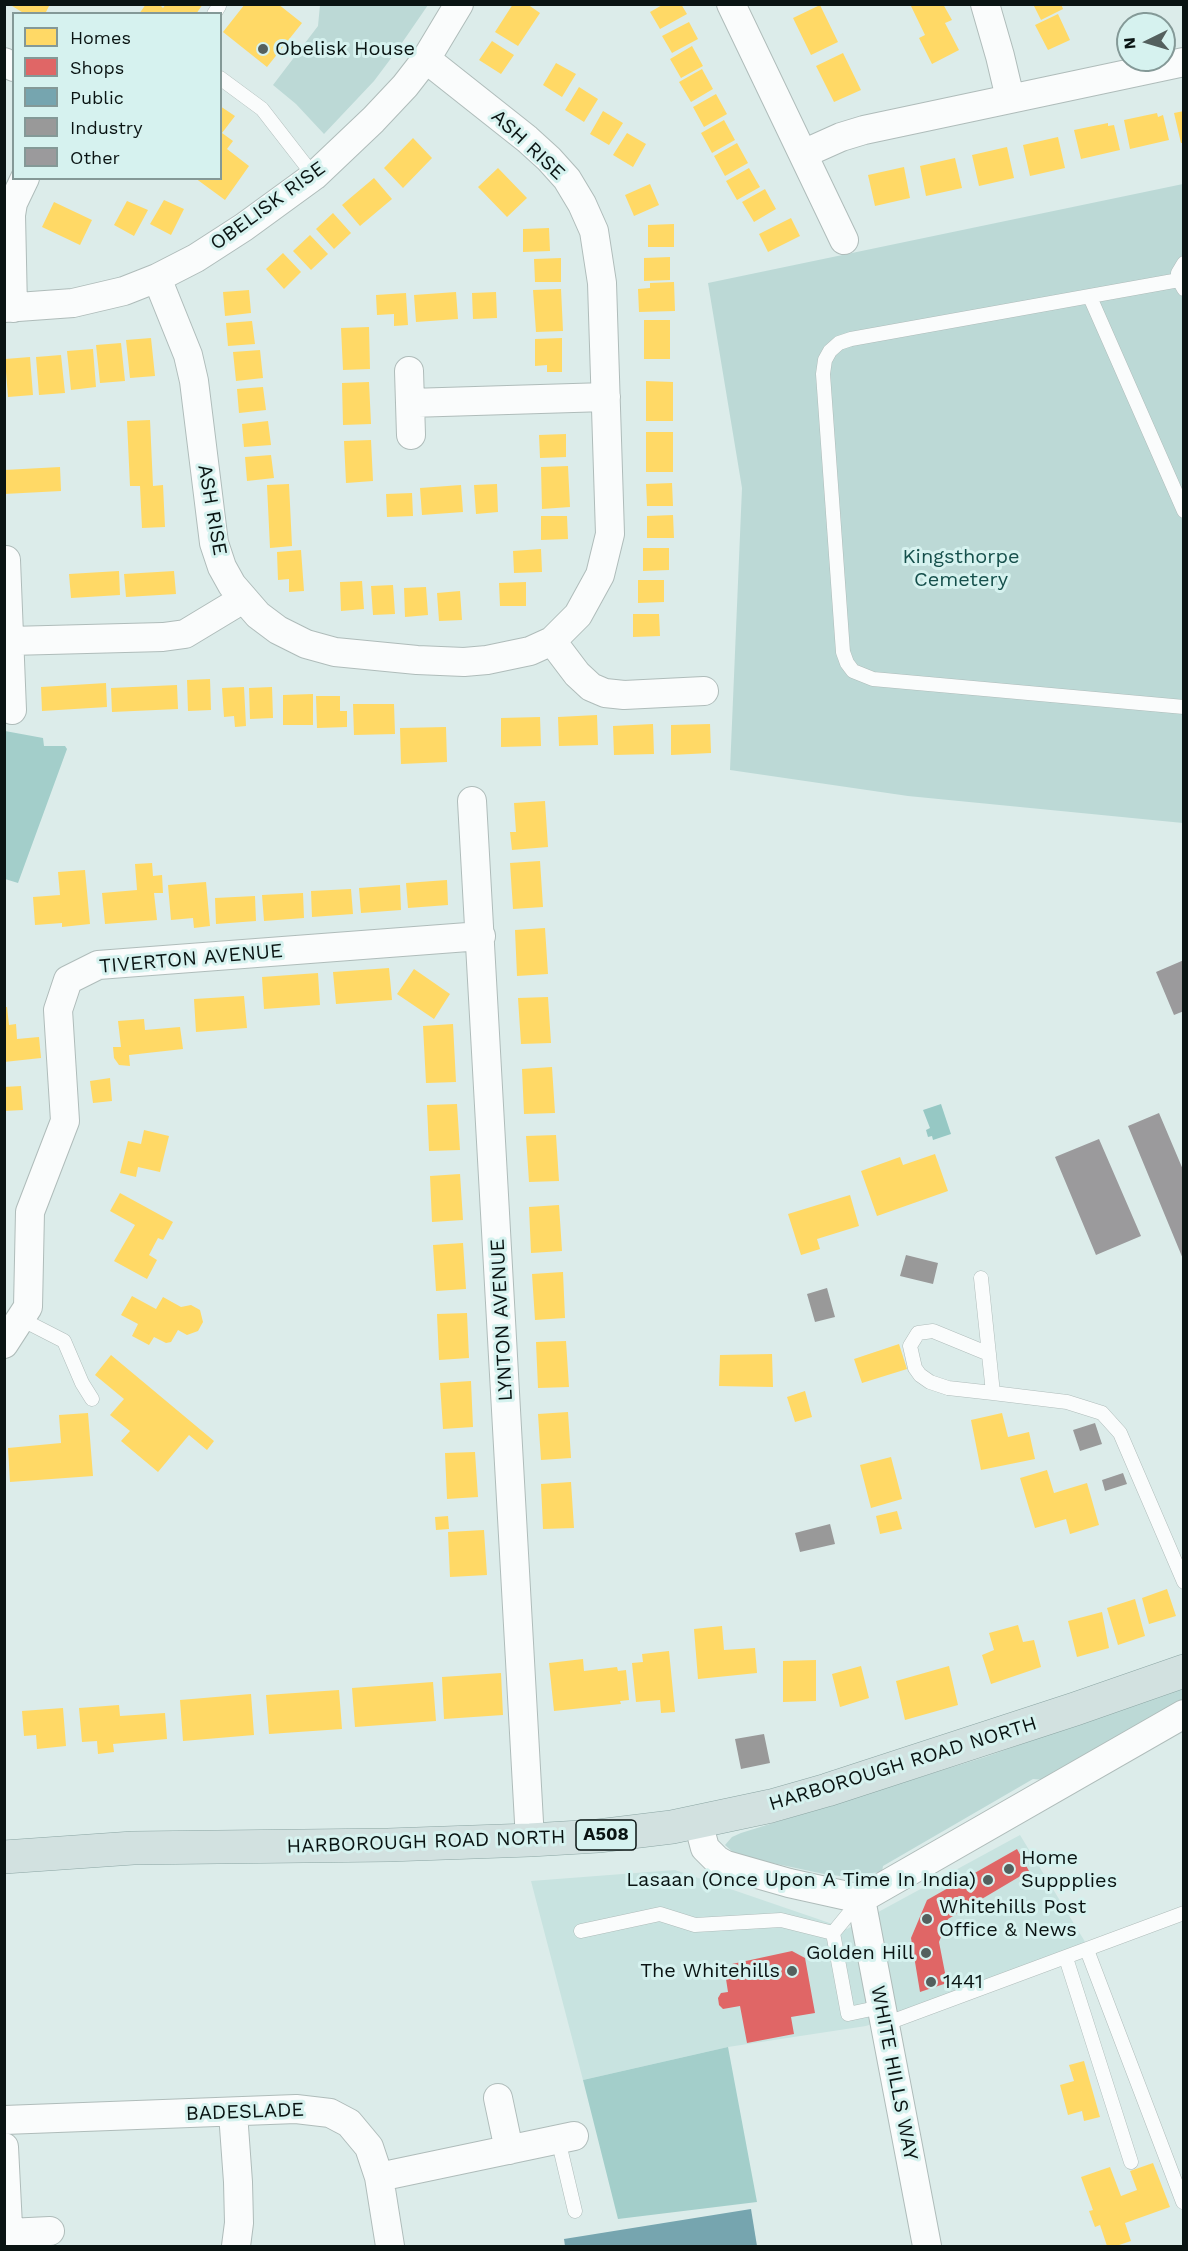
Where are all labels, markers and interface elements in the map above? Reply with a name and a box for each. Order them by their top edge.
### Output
legend [12,12,222,180]
north arrow [1116,12,1176,72]
text: Homes [70,27,131,48]
place label: Obelisk House [275,37,415,61]
text: N [1120,37,1140,50]
marker: Obelisk House [256,42,270,56]
text: Shops [70,57,124,78]
text: Public [70,87,124,108]
street label: ASH RISE [486,105,570,185]
text: Industry [70,117,142,138]
text: Other [70,147,120,168]
street label: OBELISK RISE [206,156,330,256]
street label: ASH RISE [192,463,232,557]
park label: Kingsthorpe Cemetery [903,545,1019,592]
street label: TIVERTON AVENUE [98,939,284,979]
street label: LYNTON AVENUE [486,1238,518,1402]
street label: HARBOROUGH ROAD NORTH [766,1712,1040,1816]
road number: A508 [576,1820,636,1850]
street label: HARBOROUGH ROAD NORTH [286,1825,566,1859]
place label: Home Suppplies [1021,1846,1117,1893]
marker: Home Suppplies [1002,1862,1016,1876]
place label: Lasaan (Once Upon A Time In India) [626,1868,976,1892]
marker: Lasaan (Once Upon A Time In India) [981,1873,995,1887]
place label: Whitehills Post Office & News [939,1895,1086,1942]
marker: Whitehills Post Office & News [920,1912,934,1926]
place label: Golden Hill [806,1941,914,1965]
marker: Golden Hill [919,1946,933,1960]
place label: The Whitehills [640,1959,780,1983]
marker: The Whitehills [785,1964,799,1978]
place label: 1441 [943,1970,983,1994]
marker: 1441 [924,1975,938,1989]
street label: WHITE HILLS WAY [865,1984,923,2162]
street label: BADESLADE [185,2098,305,2126]

